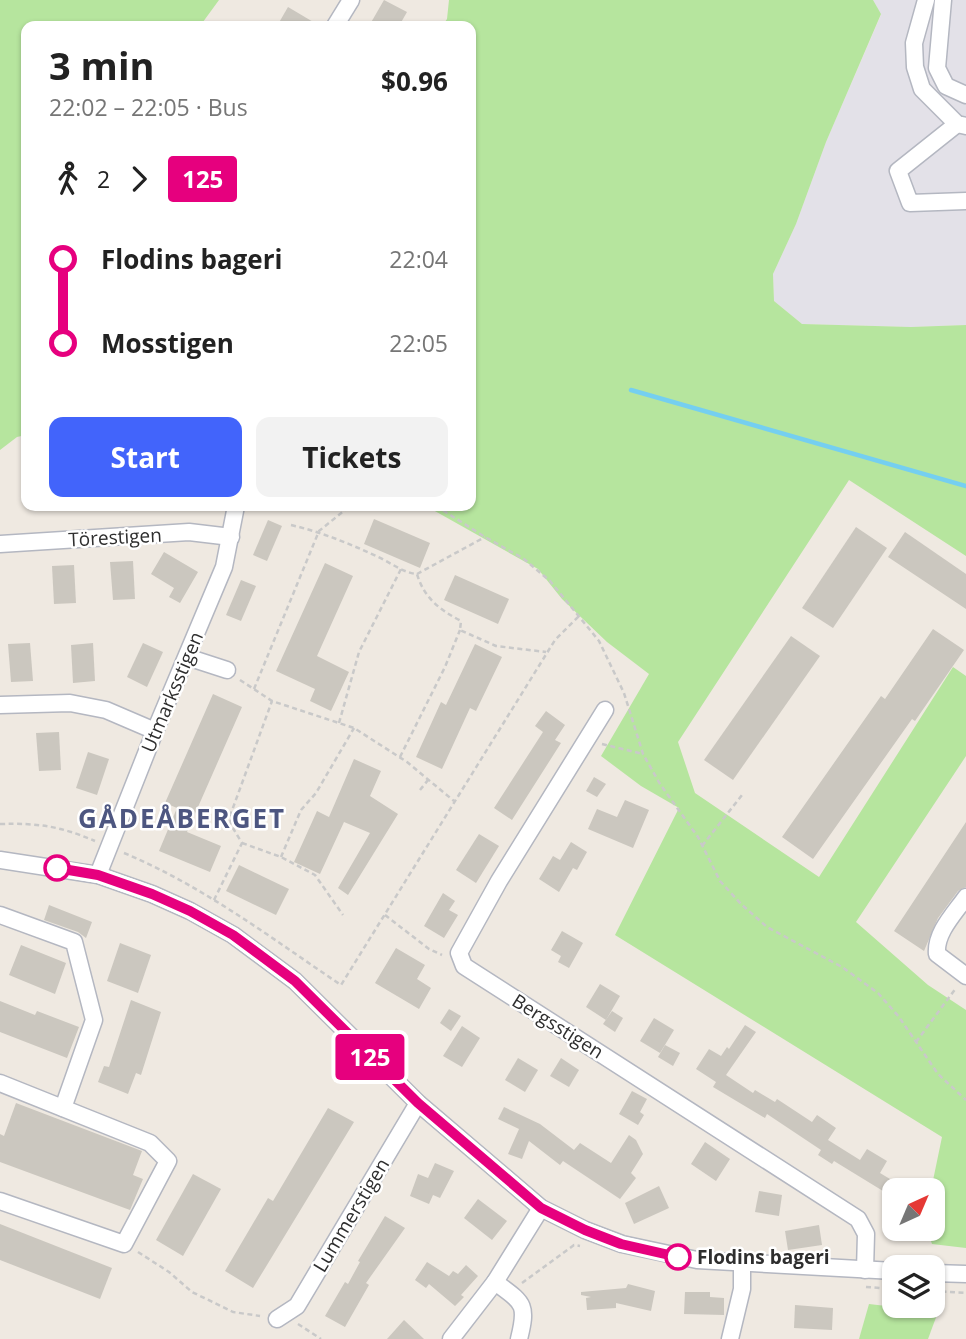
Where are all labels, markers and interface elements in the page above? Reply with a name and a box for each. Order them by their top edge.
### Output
text: 3 min [49,39,154,91]
text: $0.96 [381,63,448,99]
text: 22:02 – 22:05 · Bus [49,91,248,123]
icon: walk [49,160,87,198]
icon: forward [120,160,158,198]
text: 125 [182,162,223,195]
text: 2 [97,163,110,195]
text: Flodins bageri [101,241,282,277]
text: 22:04 [389,243,448,275]
text: Mosstigen [101,325,234,361]
text: 22:05 [389,327,448,359]
button: Start [49,417,242,497]
button: Tickets [256,417,448,497]
street label: Törestigen [68,522,162,552]
street label: Utmarksstigen [135,628,209,756]
district label: GÅDEÅBERGET [78,800,286,836]
unlabelled marker [44,855,70,881]
street label: Bergsstigen [507,988,609,1064]
line badge: 125 [330,1034,410,1080]
text: 125 [349,1040,391,1073]
street label: Lummerstigen [307,1153,395,1277]
north arrow [882,1178,945,1241]
map controls [882,1178,945,1318]
marker: Flodins bageri [665,1244,691,1270]
place label: Flodins bageri [697,1244,830,1270]
button: layers [882,1255,945,1318]

